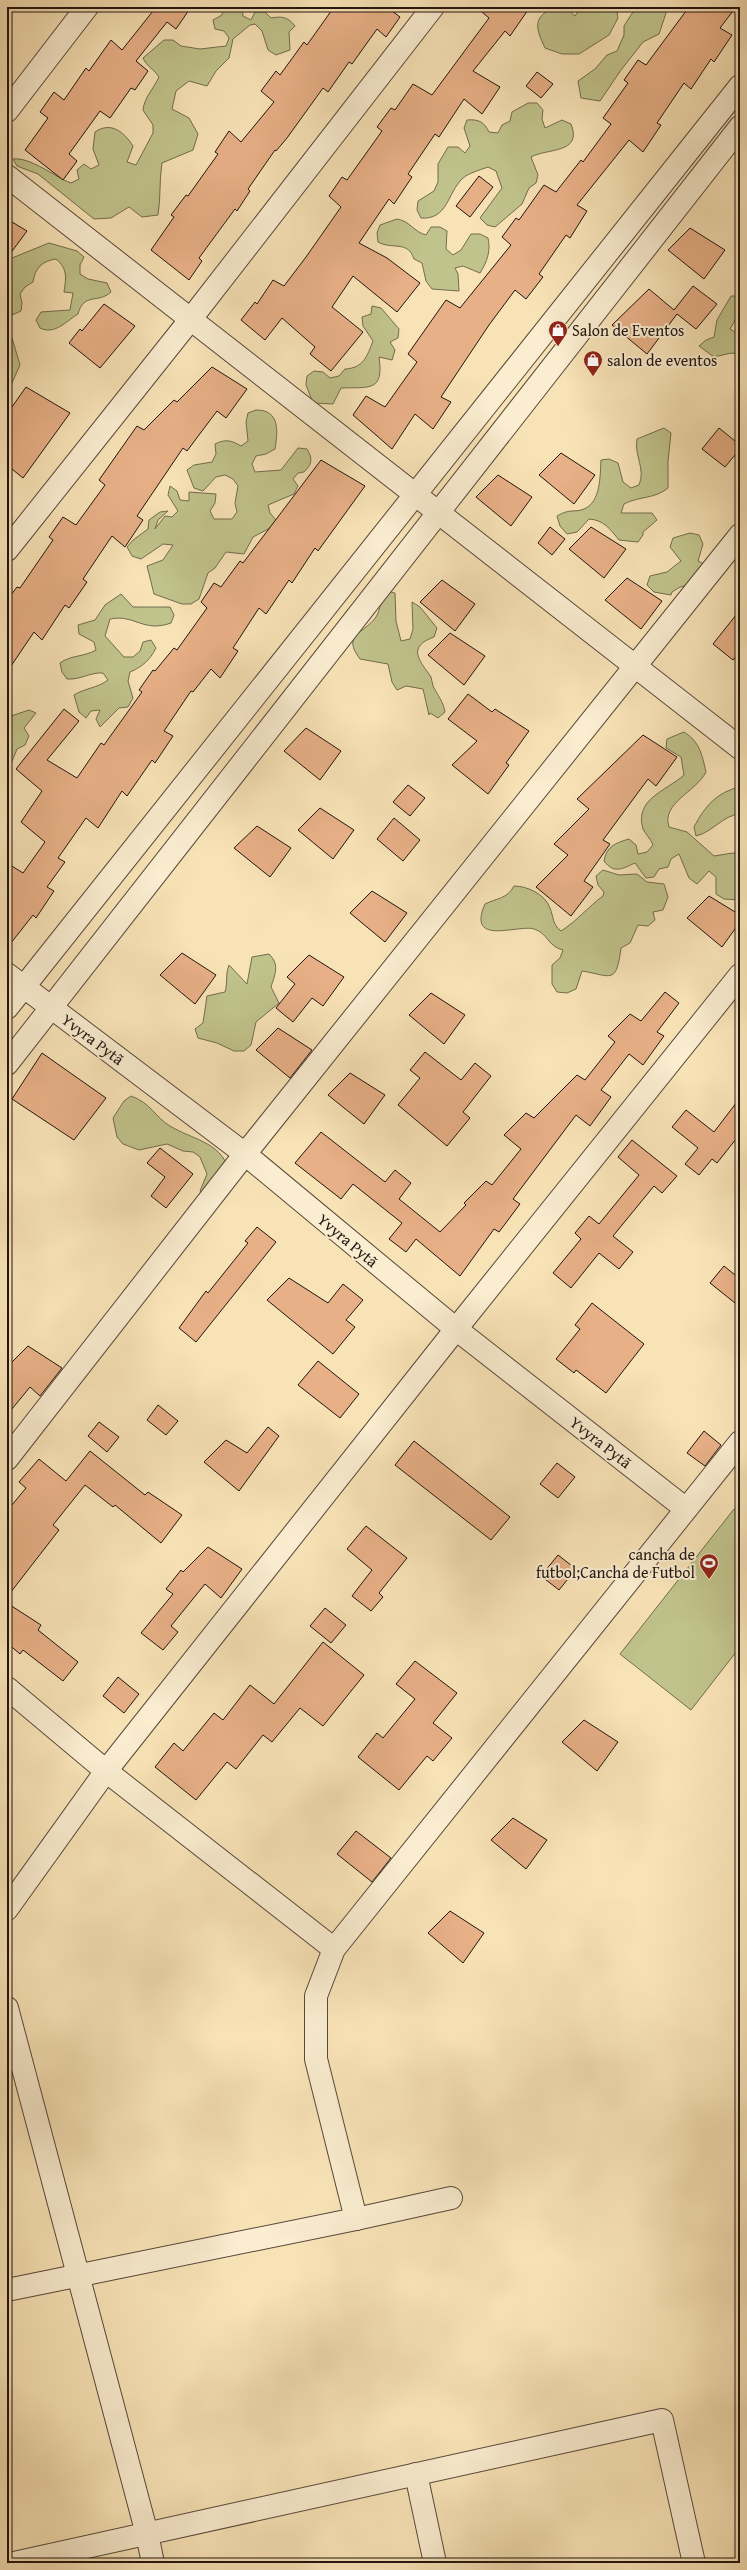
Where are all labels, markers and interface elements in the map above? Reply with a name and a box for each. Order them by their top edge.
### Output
place label: Salon de Eventos [572,318,684,342]
shop icon: Salon de Eventos [547,319,569,347]
place label: salon de eventos [607,348,717,372]
shop icon: salon de eventos [582,349,604,377]
street label: Yvyra Pytã [57,1007,130,1071]
street label: Yvyra Pytã [312,1207,384,1273]
street label: Yvyra Pytã [565,1410,637,1474]
place label: cancha de futbol;Cancha de Futbol [536,1542,696,1584]
sports icon: cancha de futbol;Cancha de Futbol [698,1552,720,1580]

